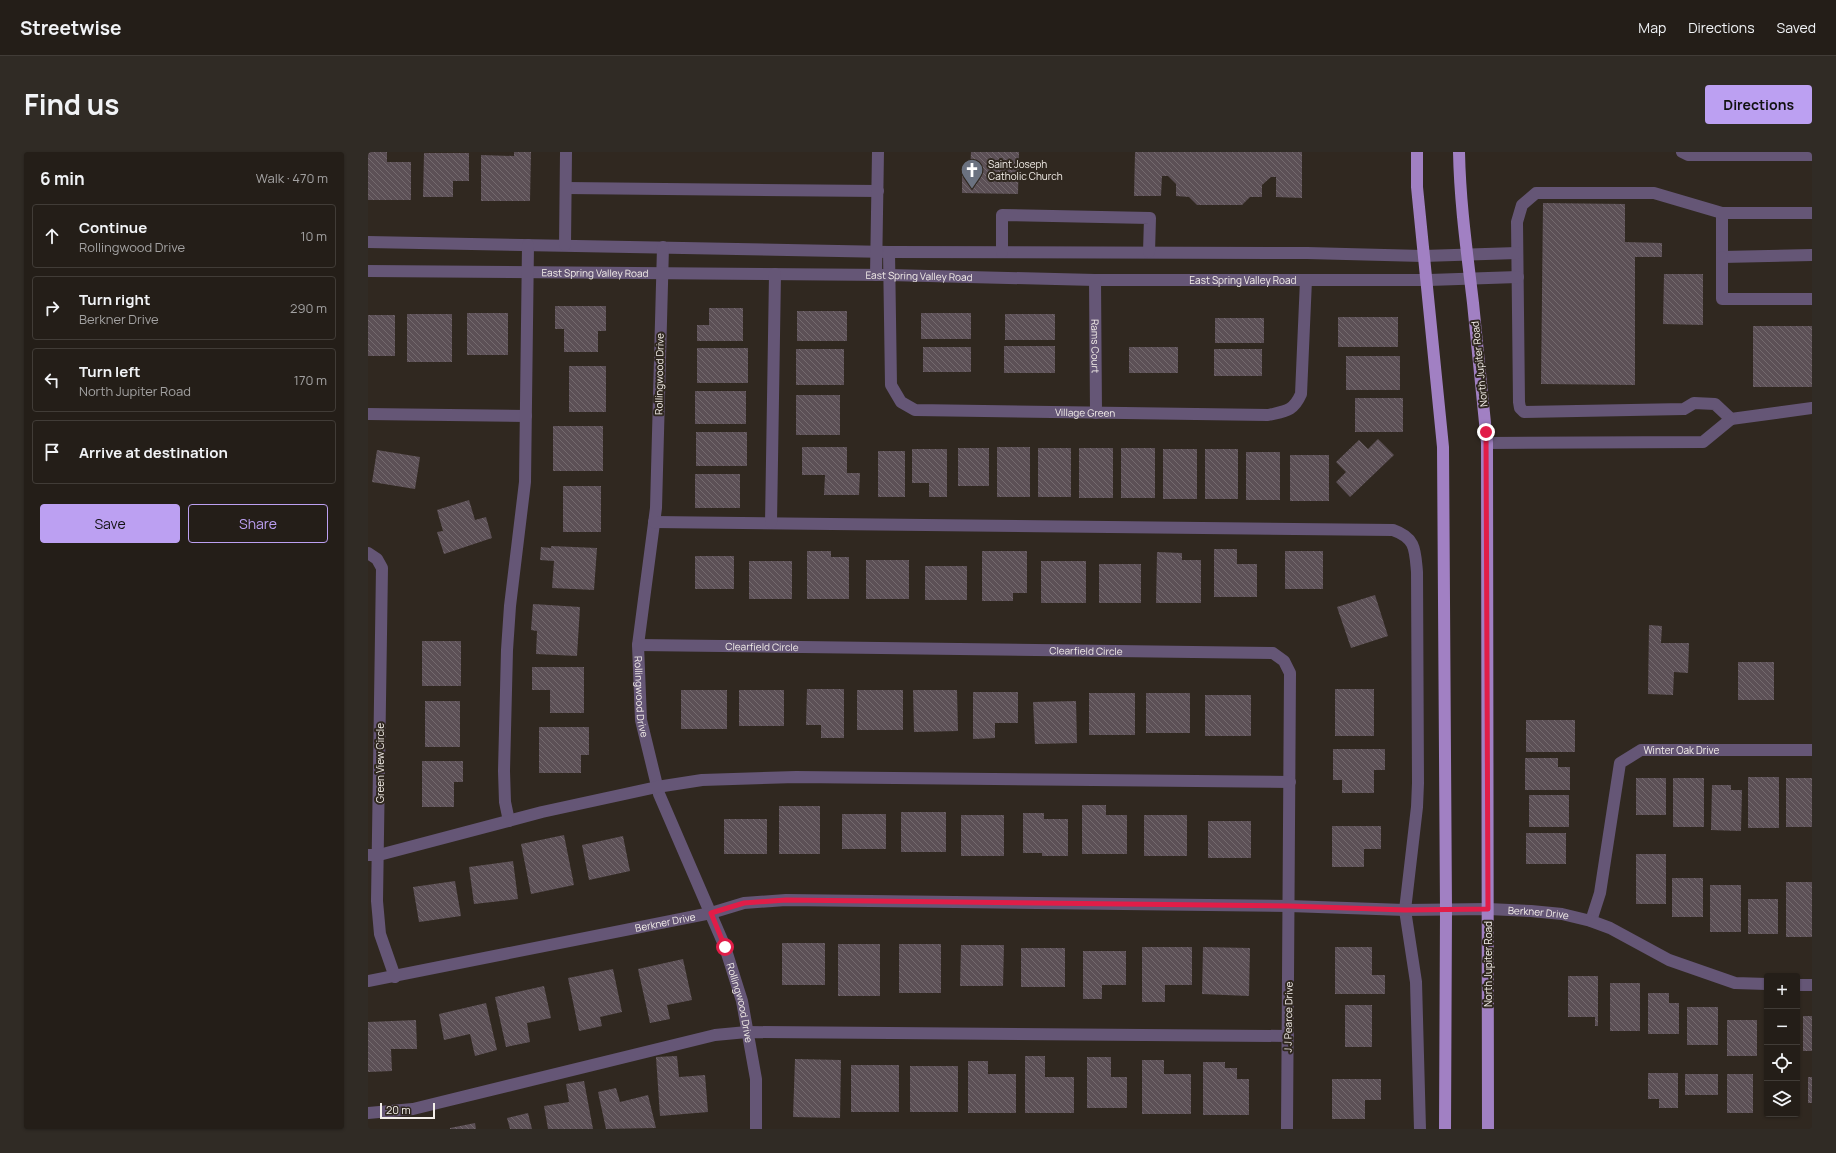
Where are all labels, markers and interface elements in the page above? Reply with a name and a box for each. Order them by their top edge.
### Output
text: Streetwise [20,15,122,41]
text: Map [1638,18,1666,37]
text: Directions [1688,18,1755,37]
text: Saved [1777,18,1816,37]
text: Find us [24,85,119,123]
button: Directions [1705,85,1812,124]
church icon: Saint Joseph Catholic Church [959,157,985,190]
place label: Saint Joseph Catholic Church [988,157,1063,183]
text: 6 min [40,167,85,190]
text: Walk · 470 m [256,169,328,187]
text: Continue [79,217,147,238]
icon: ahead [41,225,63,247]
text: 10 m [300,227,327,245]
text: Rollingwood Drive [79,238,185,256]
street label: East Spring Valley Road [541,265,649,280]
street label: East Spring Valley Road [865,268,973,284]
street label: East Spring Valley Road [1189,273,1297,287]
text: Turn right [79,289,150,310]
icon: right [41,297,63,319]
text: 290 m [290,299,327,317]
text: Berkner Drive [79,310,159,328]
street label: Rams Court [1088,319,1103,373]
street label: North Jupiter Road [1468,320,1490,408]
street label: Rollingwood Drive [651,333,667,415]
text: Turn left [79,361,141,382]
icon: left [41,369,63,391]
text: 170 m [294,371,327,389]
text: North Jupiter Road [79,382,191,400]
street label: Village Green [1055,405,1115,420]
route end [1477,423,1495,441]
icon: arrive [41,441,63,463]
text: Arrive at destination [79,442,228,463]
button: Save [40,504,180,543]
button: Share [188,504,328,543]
street label: Clearfield Circle [725,639,799,654]
street label: Clearfield Circle [1049,643,1123,658]
street label: Rollingwood Drive [631,656,652,739]
street label: Green View Circle [373,723,387,803]
street label: Winter Oak Drive [1643,743,1719,757]
street label: Berkner Drive [1508,903,1571,923]
street label: Berkner Drive [634,909,697,935]
street label: North Jupiter Road [1481,921,1495,1007]
route start [716,938,734,956]
street label: Rollingwood Drive [723,961,756,1044]
map controls [1764,973,1800,1117]
button: + [1764,973,1800,1009]
street label: J J Pearce Drive [1280,981,1296,1052]
button: − [1764,1009,1800,1045]
button: locate [1764,1045,1800,1081]
button: layers [1764,1081,1800,1117]
scale bar [380,1101,435,1120]
text: 20 m [386,1102,411,1117]

